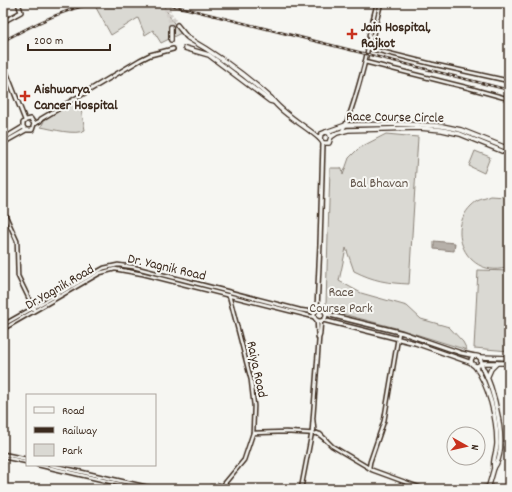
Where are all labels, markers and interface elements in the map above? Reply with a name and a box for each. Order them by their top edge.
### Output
place label: Jain Hospital, Rajkot [361,18,431,54]
scale bar [28,26,110,52]
marker: Jain Hospital, Rajkot [346,28,358,40]
text: 200 m [34,33,63,50]
place label: Aishwarya Cancer Hospital [34,80,118,116]
marker: Aishwarya Cancer Hospital [19,90,31,102]
street label: Race Course Circle [346,107,444,129]
park label: Bal Bhavan [350,174,408,194]
street label: Dr. Yagnik Road [125,249,208,287]
street label: Dr.Yagnik Road [22,260,98,316]
park label: Race Course Park [309,283,373,319]
street label: Raiya Road [240,339,272,400]
legend [26,394,156,466]
text: Road [62,403,84,420]
text: Railway [62,423,98,440]
north arrow [446,426,486,466]
text: Park [62,443,83,460]
text: N [466,443,482,451]

